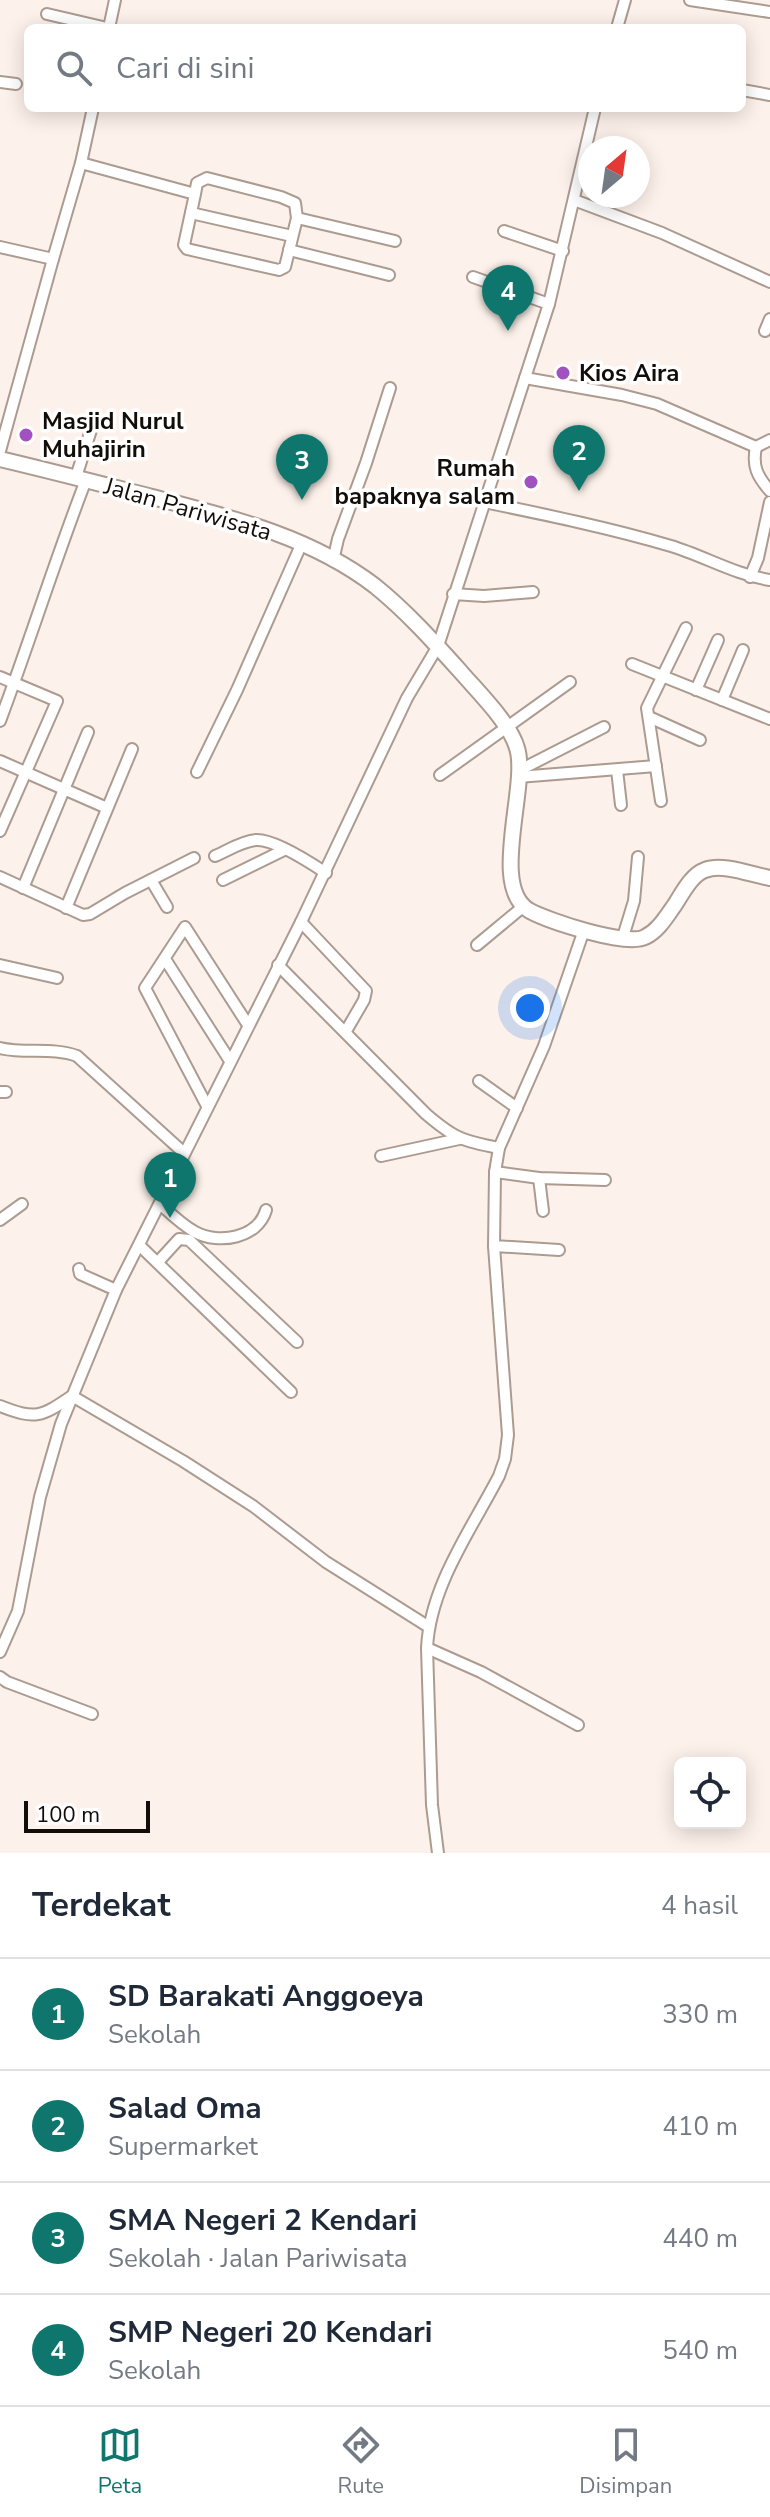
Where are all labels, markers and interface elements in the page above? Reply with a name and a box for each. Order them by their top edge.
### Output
search box [24,24,746,112]
icon: search [52,46,96,90]
text: Cari di sini [116,48,255,89]
north arrow [578,136,650,208]
pin: 4 [482,265,534,331]
place label: Kios Aira [579,357,679,389]
marker: Kios Aira [554,364,572,382]
place label: Masjid Nurul Muhajirin [42,405,184,465]
pin: 2 [553,425,605,491]
marker: Masjid Nurul Muhajirin [17,426,35,444]
pin: 3 [276,434,328,500]
place label: Rumah bapaknya salam [334,452,515,512]
street label: Jalan Pariwisata [100,470,275,548]
marker: Rumah bapaknya salam [522,473,540,491]
your location [510,988,550,1028]
pin: 1 [144,1152,196,1218]
map controls [674,1757,746,1829]
button: locate [674,1757,746,1829]
scale bar [24,1797,150,1833]
text: 100 m [36,1800,100,1830]
text: Terdekat [32,1882,170,1928]
text: 4 hasil [661,1888,738,1923]
text: SD Barakati Anggoeya [108,1976,424,2017]
text: 1 [50,1997,66,2032]
text: 330 m [662,1997,738,2032]
text: Sekolah [108,2017,201,2052]
text: Salad Oma [108,2088,262,2129]
text: 2 [50,2109,66,2144]
text: 410 m [662,2109,738,2144]
text: Supermarket [108,2129,258,2164]
text: SMA Negeri 2 Kendari [108,2200,417,2241]
text: 3 [50,2221,66,2256]
text: 440 m [662,2221,738,2256]
text: Sekolah · Jalan Pariwisata [108,2241,408,2276]
text: SMP Negeri 20 Kendari [108,2312,432,2353]
text: 4 [50,2333,66,2368]
text: 540 m [662,2333,738,2368]
text: Sekolah [108,2353,201,2388]
tab: Peta [98,2423,142,2501]
tab: Rute [338,2423,384,2501]
tab: Disimpan [579,2423,672,2501]

